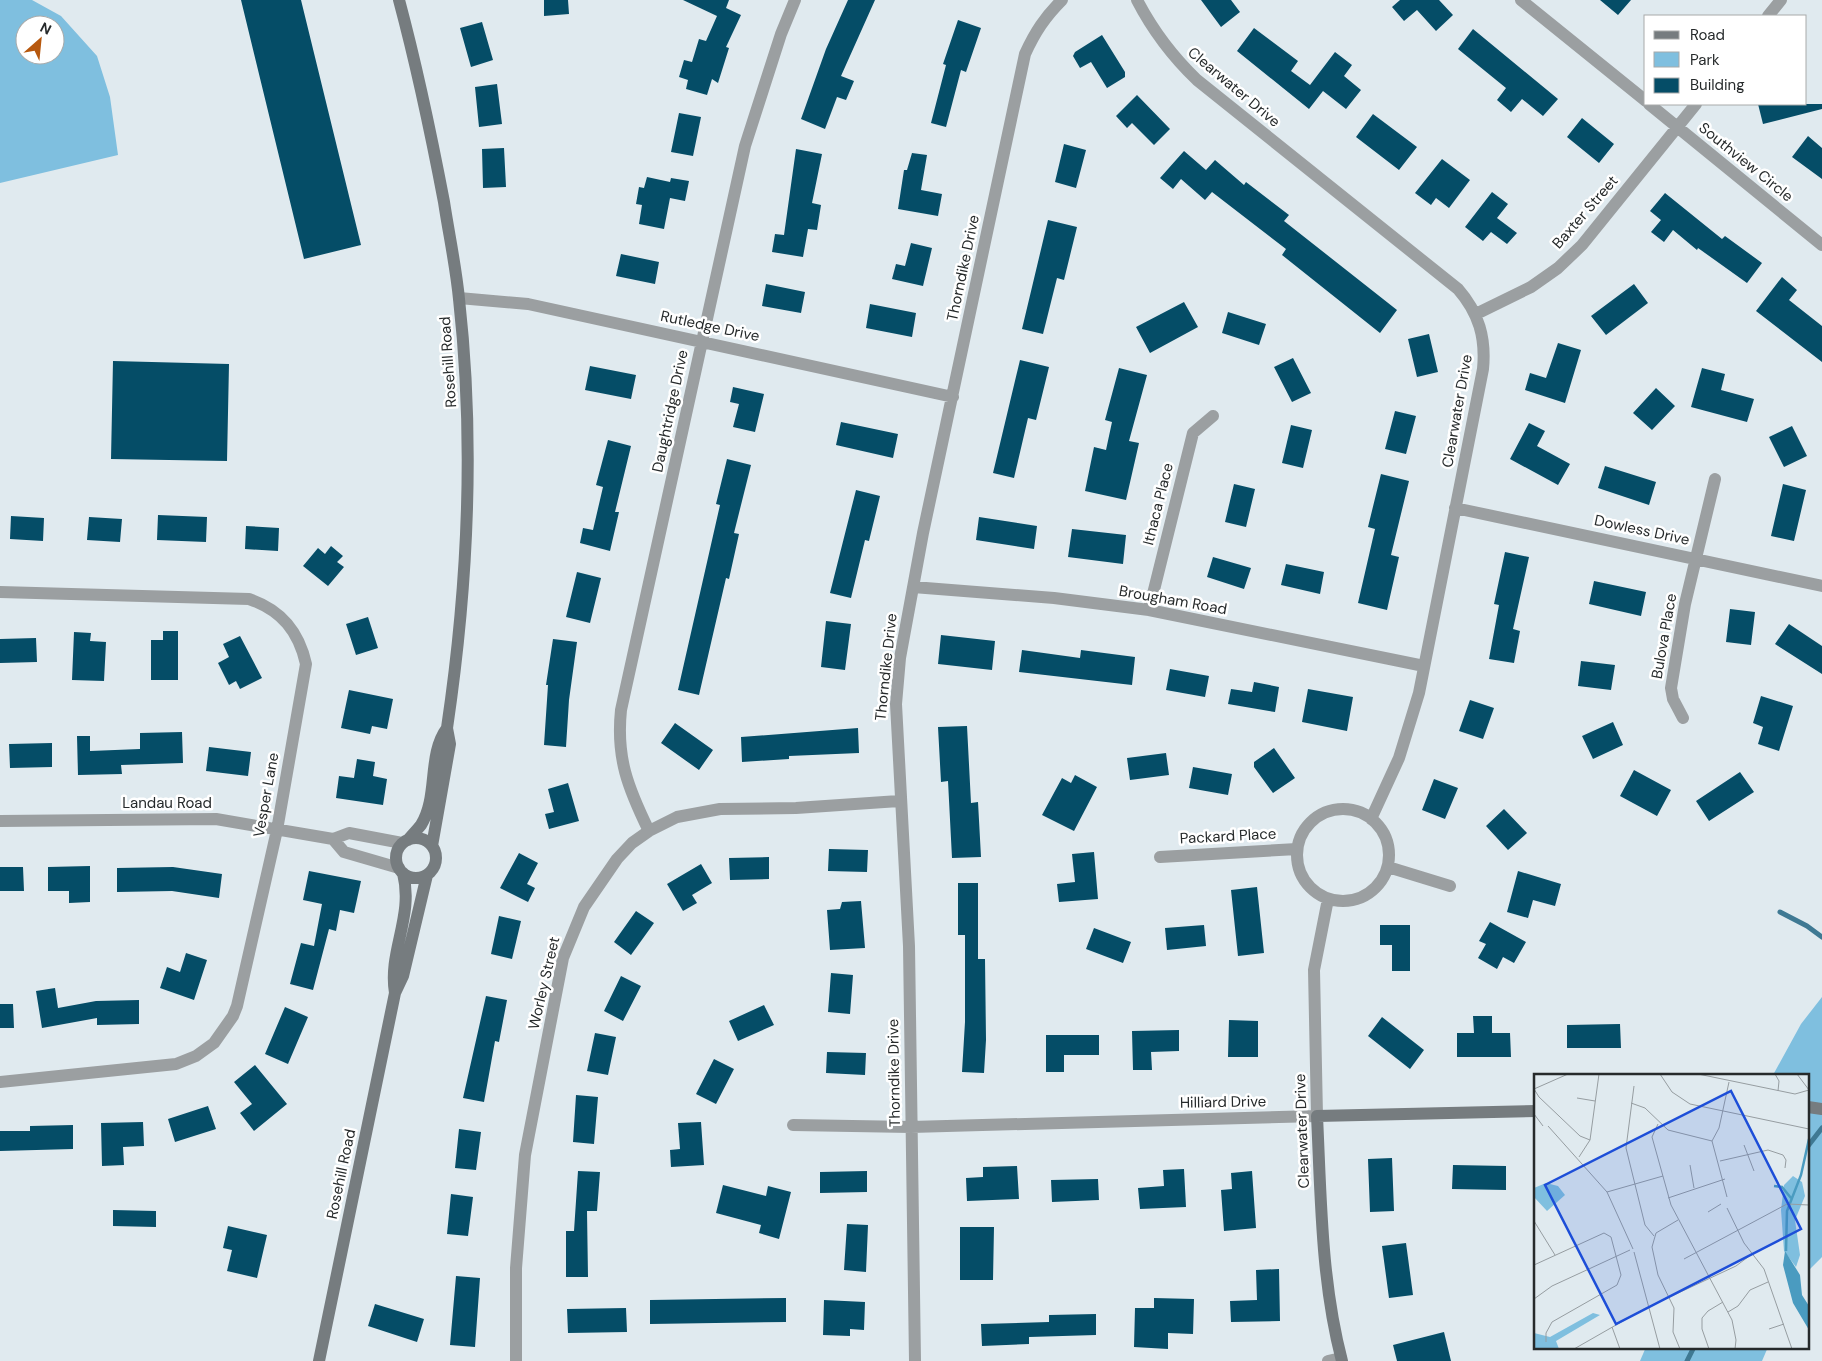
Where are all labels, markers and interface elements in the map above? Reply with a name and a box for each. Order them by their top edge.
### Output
north arrow [15,15,65,65]
legend [1644,15,1807,105]
text: N [37,18,55,39]
text: Road [1690,25,1725,45]
street label: Clearwater Drive [1184,42,1284,132]
text: Park [1690,50,1720,70]
text: Building [1690,75,1745,95]
street label: Southview Circle [1695,118,1797,206]
street label: Baxter Street [1548,171,1622,253]
street label: Thorndike Drive [942,213,984,323]
street label: Rutledge Drive [659,306,761,346]
street label: Rosehill Road [435,316,461,408]
street label: Daughtridge Drive [647,348,693,474]
street label: Clearwater Drive [1437,353,1477,469]
street label: Ithaca Place [1138,461,1178,547]
street label: Dowless Drive [1593,510,1691,550]
street label: Brougham Road [1117,581,1229,619]
street label: Bulova Place [1647,592,1681,680]
street label: Thorndike Drive [870,612,902,722]
street label: Vesper Lane [249,751,283,839]
street label: Landau Road [122,793,212,813]
street label: Packard Place [1179,823,1277,849]
street label: Worley Street [524,935,564,1031]
street label: Thorndike Drive [883,1019,905,1127]
street label: Clearwater Drive [1290,1073,1314,1189]
inset map [1534,1074,1810,1348]
street label: Hilliard Drive [1180,1091,1266,1113]
street label: Rosehill Road [322,1127,360,1221]

